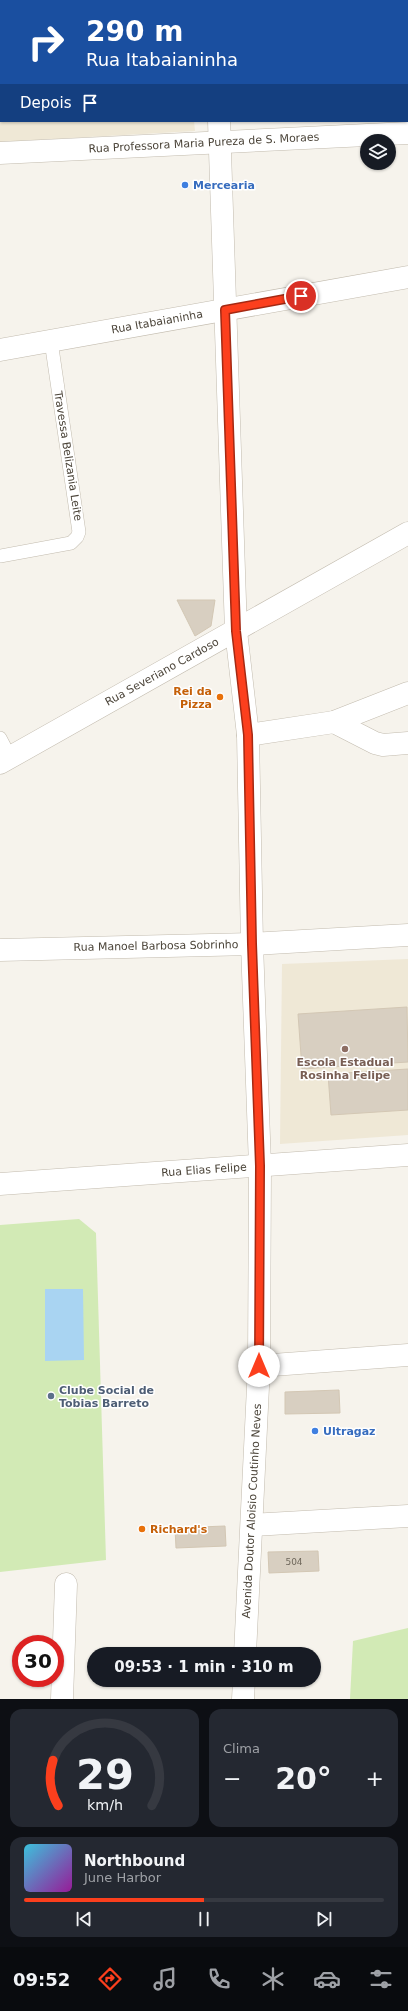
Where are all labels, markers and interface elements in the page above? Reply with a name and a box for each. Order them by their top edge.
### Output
text: 290 m [86,15,183,48]
icon: right [20,16,72,68]
text: Rua Itabaianinha [86,49,238,70]
icon: arrive [79,92,101,114]
text: Depois [20,94,71,112]
street label: Rua Professora Maria Pureza de S. Moraes [88,130,320,156]
map controls [360,134,396,170]
button: layers [360,134,396,170]
place label: Mercearia [193,179,255,192]
marker: Mercearia [180,180,190,190]
pin [284,279,318,313]
icon: arrive [290,285,312,307]
street label: Rua Itabaianinha [110,308,204,336]
street label: Travessa Belizania Leite [51,389,85,522]
street label: Rua Severiano Cardoso [103,635,221,709]
place label: Rei da Pizza [173,685,212,711]
marker: Rei da Pizza [215,692,225,702]
street label: Rua Manoel Barbosa Sobrinho [73,938,239,954]
marker: Escola Estadual Rosinha Felipe [340,1044,350,1054]
place label: Escola Estadual Rosinha Felipe [297,1056,393,1082]
street label: Rua Elias Felipe [161,1161,247,1179]
position arrow [238,1345,280,1387]
place label: Clube Social de Tobias Barreto [59,1384,154,1410]
marker: Clube Social de Tobias Barreto [46,1391,56,1401]
street label: Avenida Doutor Aloisio Coutinho Neves [240,1403,264,1619]
place label: Ultragaz [323,1425,376,1438]
marker: Ultragaz [310,1426,320,1436]
place label: Richard's [150,1523,208,1536]
marker: Richard's [137,1524,147,1534]
house number: 504 [285,1557,303,1567]
speed limit sign: 30 [12,1635,64,1687]
text: 09:53 · 1 min · 310 m [114,1658,294,1676]
text: Clima [223,1741,260,1756]
text: 29 [76,1750,133,1799]
text: 20° [275,1761,332,1796]
text: − [223,1766,241,1791]
text: + [366,1766,384,1791]
text: km/h [86,1797,123,1813]
text: Northbound [84,1852,185,1870]
text: June Harbor [84,1870,161,1885]
icon: previous [73,1908,95,1930]
icon: pause [193,1908,215,1930]
icon: next [313,1908,335,1930]
icon: directions [96,1965,124,1993]
icon: music [151,1965,179,1993]
icon: phone [205,1965,233,1993]
icon: climate [259,1965,287,1993]
icon: car [313,1965,341,1993]
icon: filters [367,1965,395,1993]
text: 09:52 [13,1969,70,1990]

